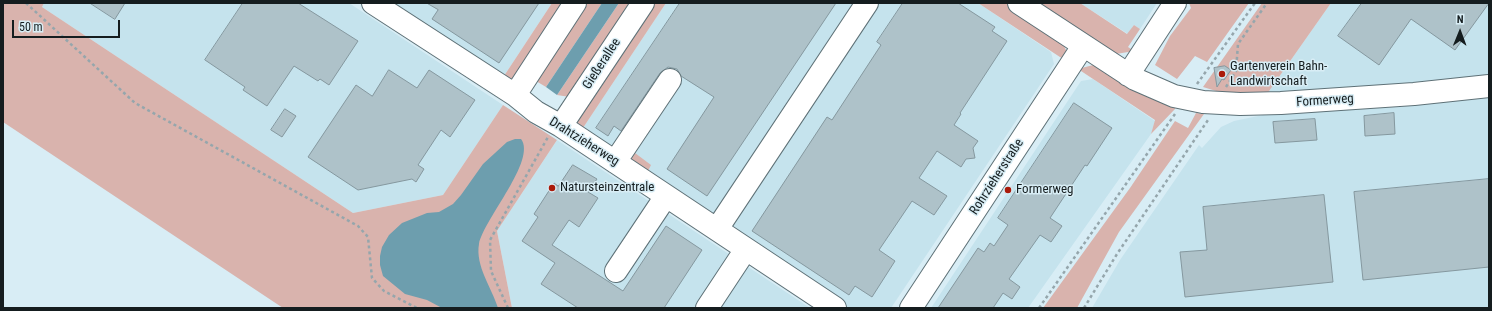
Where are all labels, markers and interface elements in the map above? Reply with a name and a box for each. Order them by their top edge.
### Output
scale bar [14,12,122,38]
north arrow [1440,12,1480,52]
text: N [1457,13,1464,26]
text: 50 m [19,20,43,34]
street label: Gießerallee [580,36,624,92]
place label: Gartenverein Bahn- Landwirtschaft [1230,59,1327,90]
marker: Gartenverein Bahn- Landwirtschaft [1217,69,1227,79]
street label: Formerweg [1296,91,1354,111]
street label: Drahtzieherweg [546,114,622,170]
street label: Rohrzieherstraße [967,136,1027,218]
place label: Natursteinzentrale [560,180,654,196]
place label: Formerweg [1016,182,1074,198]
marker: Natursteinzentrale [547,183,557,193]
marker: Formerweg [1003,185,1013,195]

